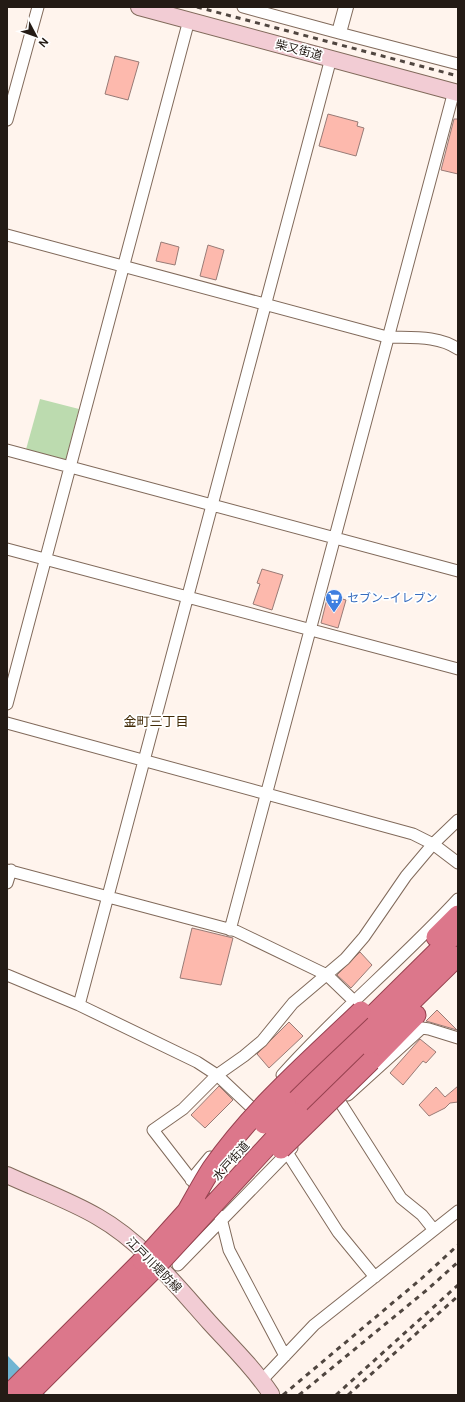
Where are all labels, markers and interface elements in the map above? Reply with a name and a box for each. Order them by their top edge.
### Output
north arrow [16,16,56,56]
text: N [36,35,51,50]
street label: 柴又街道 [274,36,324,64]
supermarket icon: セブン-イレブン [324,588,344,613]
place label: セブン-イレブン [347,590,438,606]
district label: 金町三丁目 [123,713,189,730]
street label: 水戸街道 [209,1138,253,1184]
street label: 江戸川堤防線 [123,1234,185,1296]

